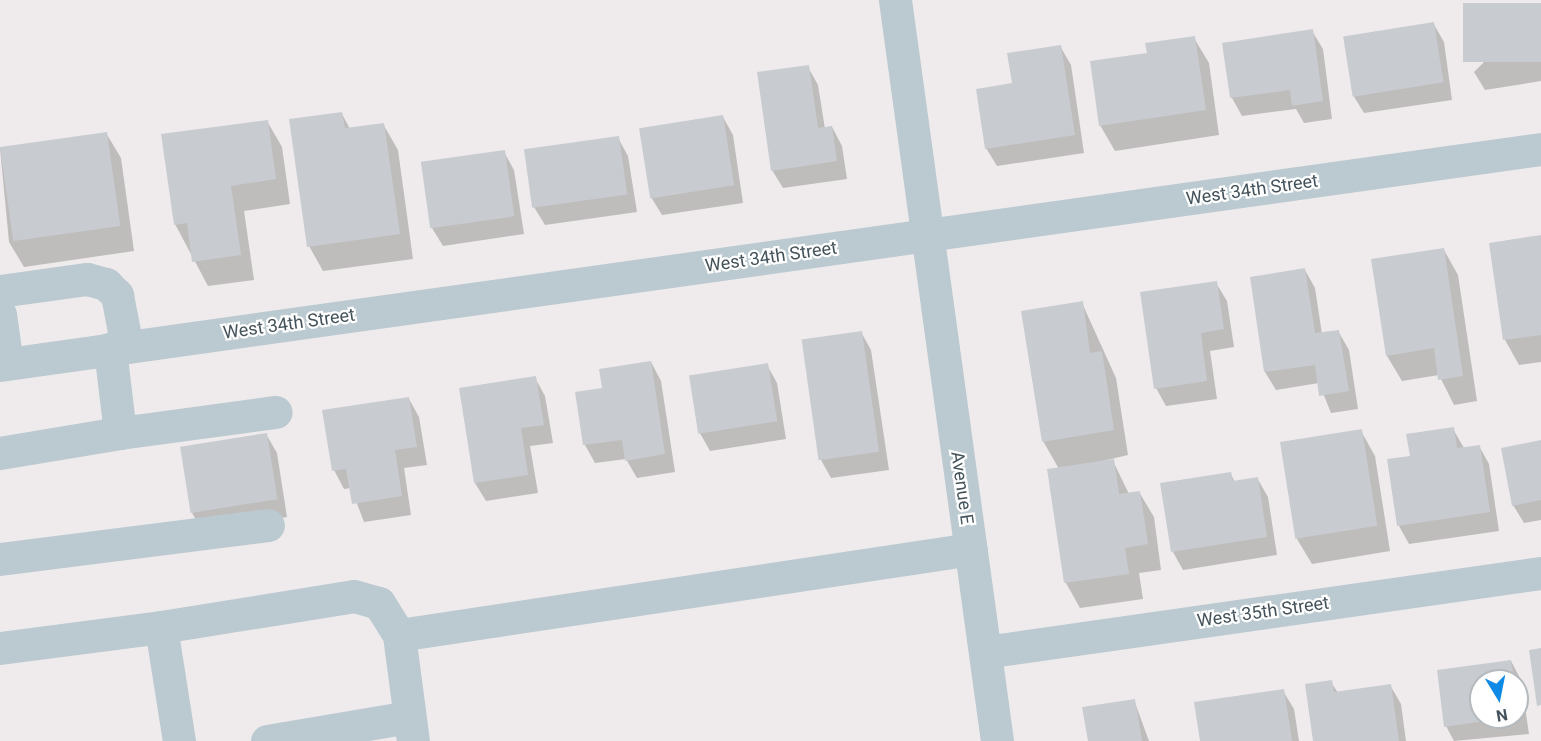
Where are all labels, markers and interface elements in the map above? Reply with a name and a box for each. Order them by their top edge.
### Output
street label: West 34th Street [1185,170,1319,210]
street label: West 34th Street [704,237,838,277]
street label: West 34th Street [222,304,356,344]
street label: Avenue E [946,450,978,526]
street label: West 35th Street [1196,592,1330,632]
north arrow [1469,669,1529,729]
text: N [1495,705,1509,726]

